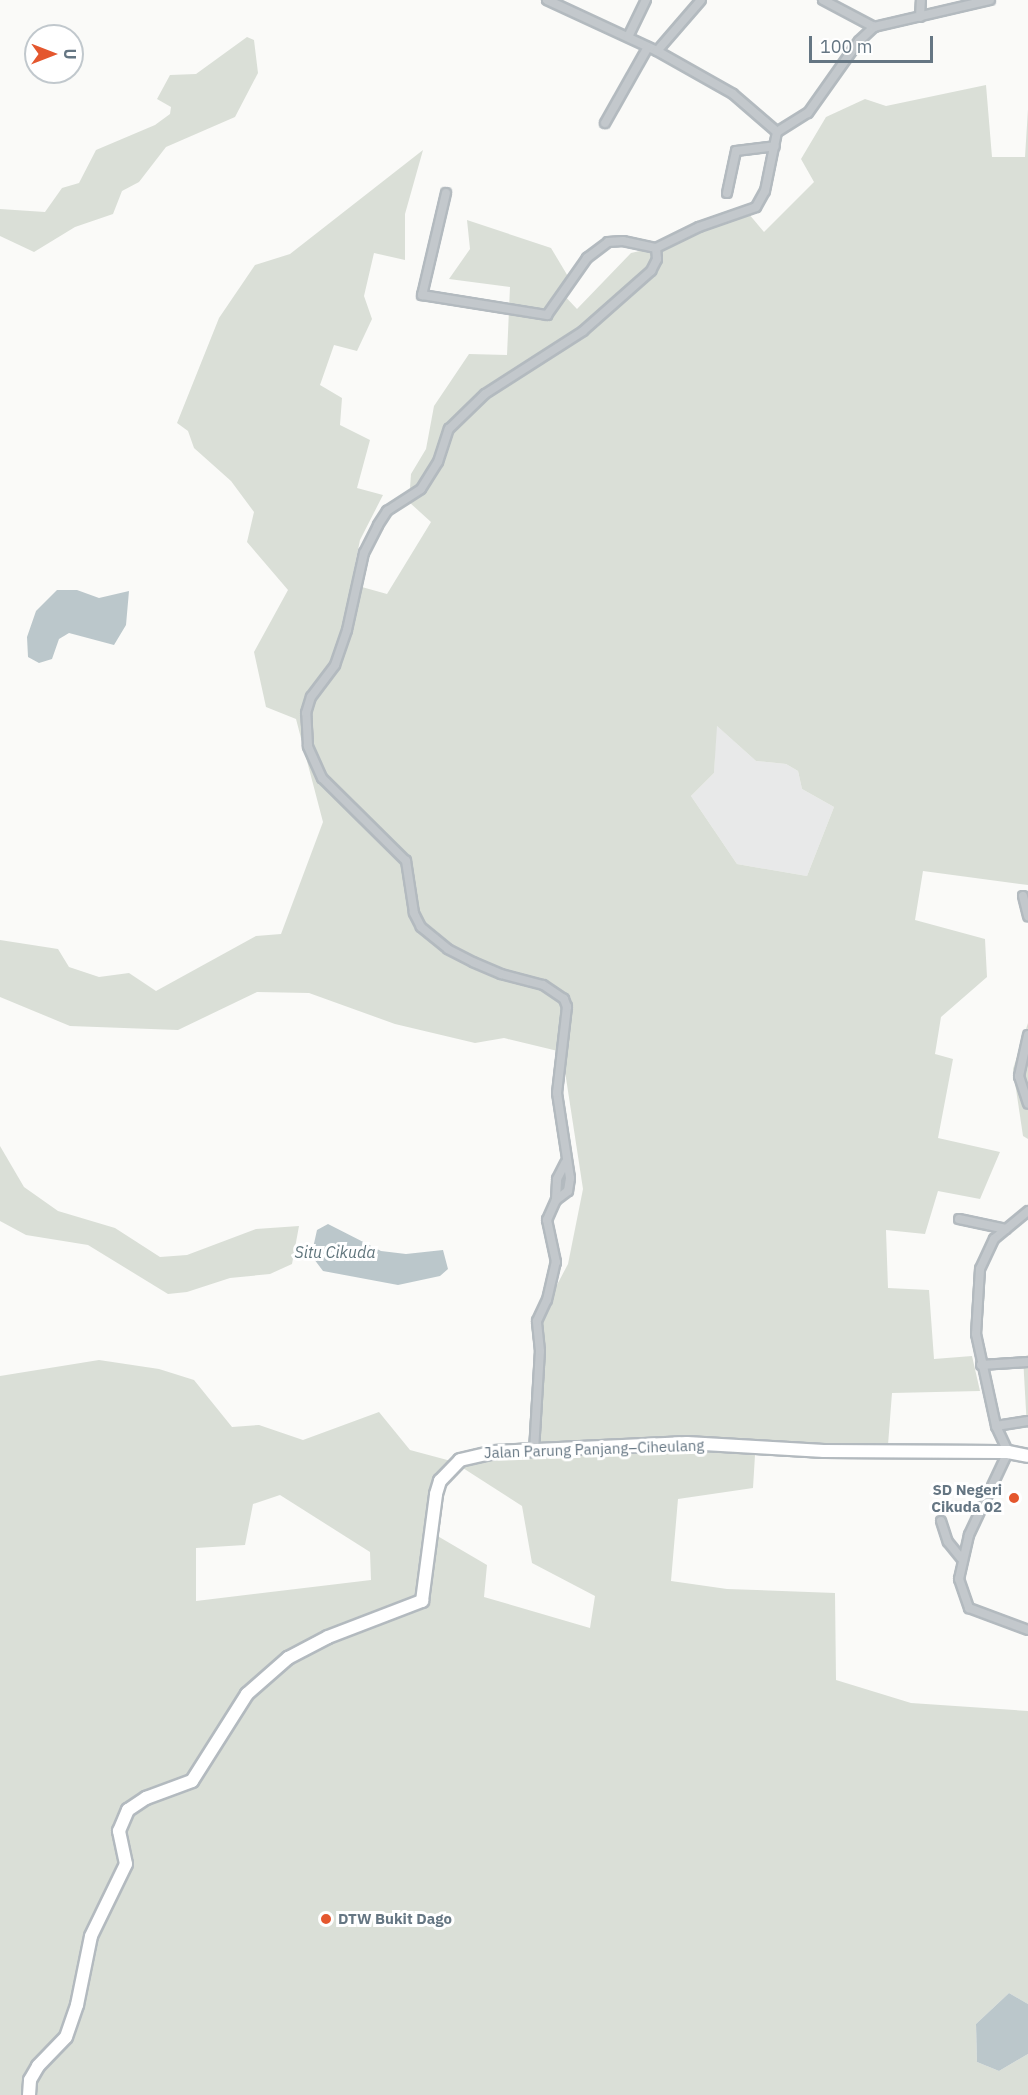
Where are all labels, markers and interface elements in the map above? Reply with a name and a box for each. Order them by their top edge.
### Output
north arrow [24,24,84,84]
scale bar [812,24,936,62]
text: 100 m [820,35,872,58]
text: U [60,48,80,60]
water label: Situ Cikuda [294,1242,376,1262]
street label: Jalan Parung Panjang–Ciheulang [484,1436,704,1462]
place label: SD Negeri Cikuda 02 [931,1480,1002,1515]
marker: SD Negeri Cikuda 02 [1007,1491,1021,1505]
place label: DTW Bukit Dago [338,1910,452,1928]
marker: DTW Bukit Dago [319,1912,333,1926]

